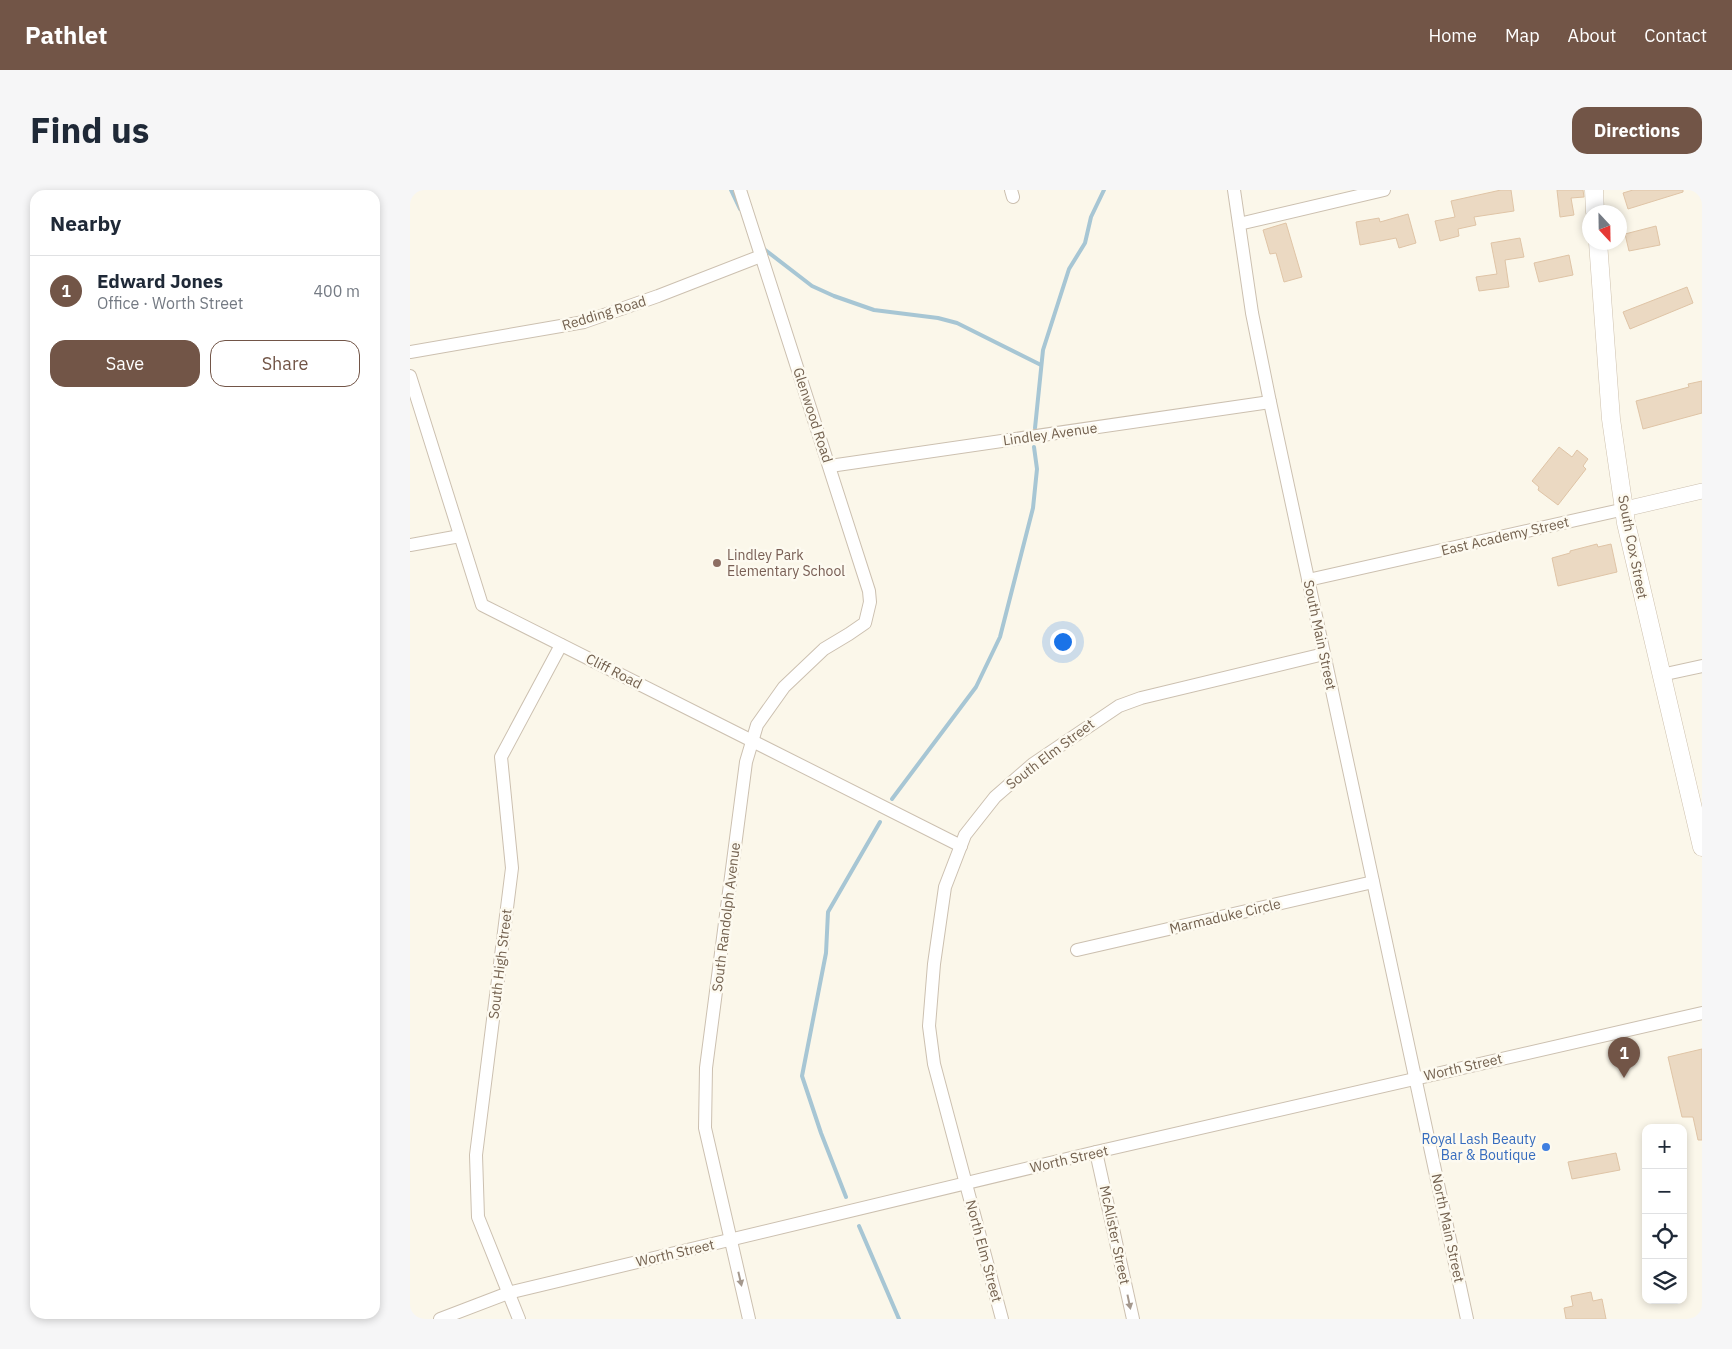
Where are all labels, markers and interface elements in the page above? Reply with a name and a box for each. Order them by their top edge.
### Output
text: Pathlet [25,19,107,51]
text: Home [1429,24,1477,47]
text: Map [1505,24,1540,47]
text: About [1568,24,1616,47]
text: Contact [1644,24,1707,47]
text: Find us [30,107,149,153]
button: Directions [1572,107,1702,154]
north arrow [1582,205,1627,250]
text: Nearby [50,209,121,237]
text: Edward Jones [97,269,223,293]
text: 1 [61,281,71,301]
text: 400 m [313,281,360,301]
street label: Redding Road [560,292,648,334]
text: Office · Worth Street [97,293,243,313]
button: Save [50,340,200,387]
button: Share [210,340,360,387]
street label: Glenwood Road [789,365,837,465]
street label: Lindley Avenue [1002,418,1099,450]
street label: South Cox Street [1614,494,1652,600]
street label: East Academy Street [1439,513,1571,559]
place label: Lindley Park Elementary School [727,546,845,580]
marker: Lindley Park Elementary School [711,557,723,569]
street label: South Main Street [1300,578,1340,692]
your location [1050,629,1076,655]
street label: Cliff Road [583,649,645,693]
street label: South Elm Street [1002,715,1098,793]
street label: South Randolph Avenue [708,841,744,993]
street label: Marmaduke Circle [1168,894,1283,938]
street label: South High Street [484,908,516,1020]
pin: 1 [1608,1037,1640,1078]
street label: Worth Street [1422,1049,1504,1085]
map controls [1642,1124,1687,1304]
button: + [1642,1124,1687,1169]
place label: Royal Lash Beauty Bar & Boutique [1421,1130,1536,1164]
street label: Worth Street [1028,1141,1110,1177]
marker: Royal Lash Beauty Bar & Boutique [1540,1141,1552,1153]
button: − [1642,1169,1687,1214]
street label: North Main Street [1428,1172,1468,1284]
street label: McAlister Street [1096,1184,1134,1286]
street label: North Elm Street [962,1198,1006,1304]
button: locate [1642,1214,1687,1259]
street label: Worth Street [634,1235,716,1271]
button: layers [1642,1259,1687,1304]
one-way arrow [736,1272,744,1287]
one-way arrow [1126,1294,1134,1310]

